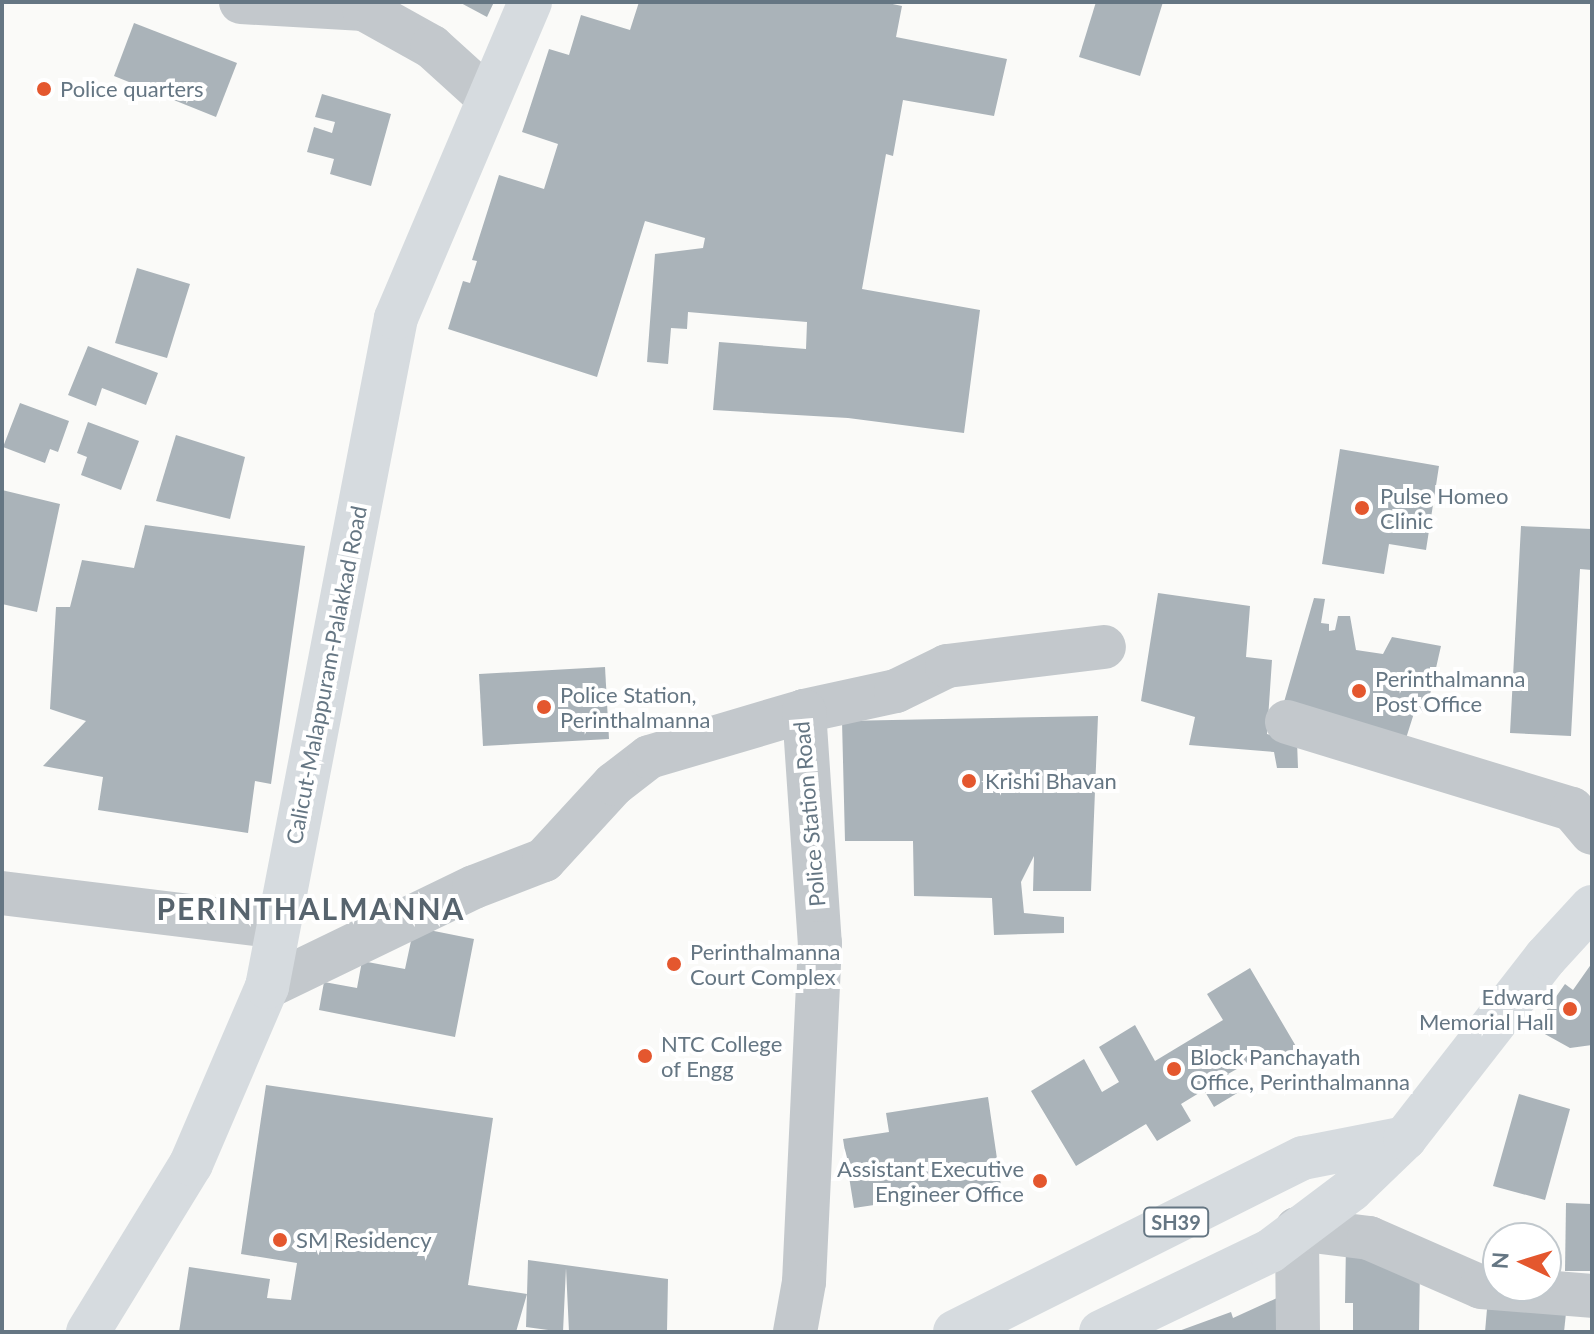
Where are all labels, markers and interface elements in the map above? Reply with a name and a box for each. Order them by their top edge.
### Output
place label: Police quarters [60,76,204,102]
marker: Police quarters [35,80,53,98]
place label: Pulse Homeo Clinic [1380,482,1508,534]
marker: Pulse Homeo Clinic [1351,497,1373,519]
street label: Calicut-Malappuram-Palakkad Road [280,504,372,846]
place label: Perinthalmanna Post Office [1375,665,1525,716]
place label: Police Station, Perinthalmanna [560,681,710,732]
marker: Perinthalmanna Post Office [1350,682,1368,700]
marker: Police Station, Perinthalmanna [535,698,553,716]
street label: Police Station Road [788,720,830,908]
place label: Krishi Bhavan [985,768,1117,794]
marker: Krishi Bhavan [960,772,978,790]
district label: PERINTHALMANNA [157,890,465,926]
place label: Perinthalmanna Court Complex [690,938,840,990]
marker: Perinthalmanna Court Complex [665,955,683,973]
place label: Edward Memorial Hall [1419,983,1554,1034]
marker: Edward Memorial Hall [1561,1000,1579,1018]
place label: NTC College of Engg [661,1030,782,1082]
place label: Block Panchayath Office, Perinthalmanna [1190,1043,1410,1094]
marker: NTC College of Engg [636,1047,654,1065]
marker: Block Panchayath Office, Perinthalmanna [1165,1060,1183,1078]
place label: Assistant Executive Engineer Office [837,1155,1024,1206]
marker: Assistant Executive Engineer Office [1031,1172,1049,1190]
road number: SH39 [1142,1206,1210,1238]
north arrow [1482,1222,1562,1302]
place label: SM Residency [296,1227,432,1253]
marker: SM Residency [271,1231,289,1249]
text: N [1485,1251,1514,1270]

